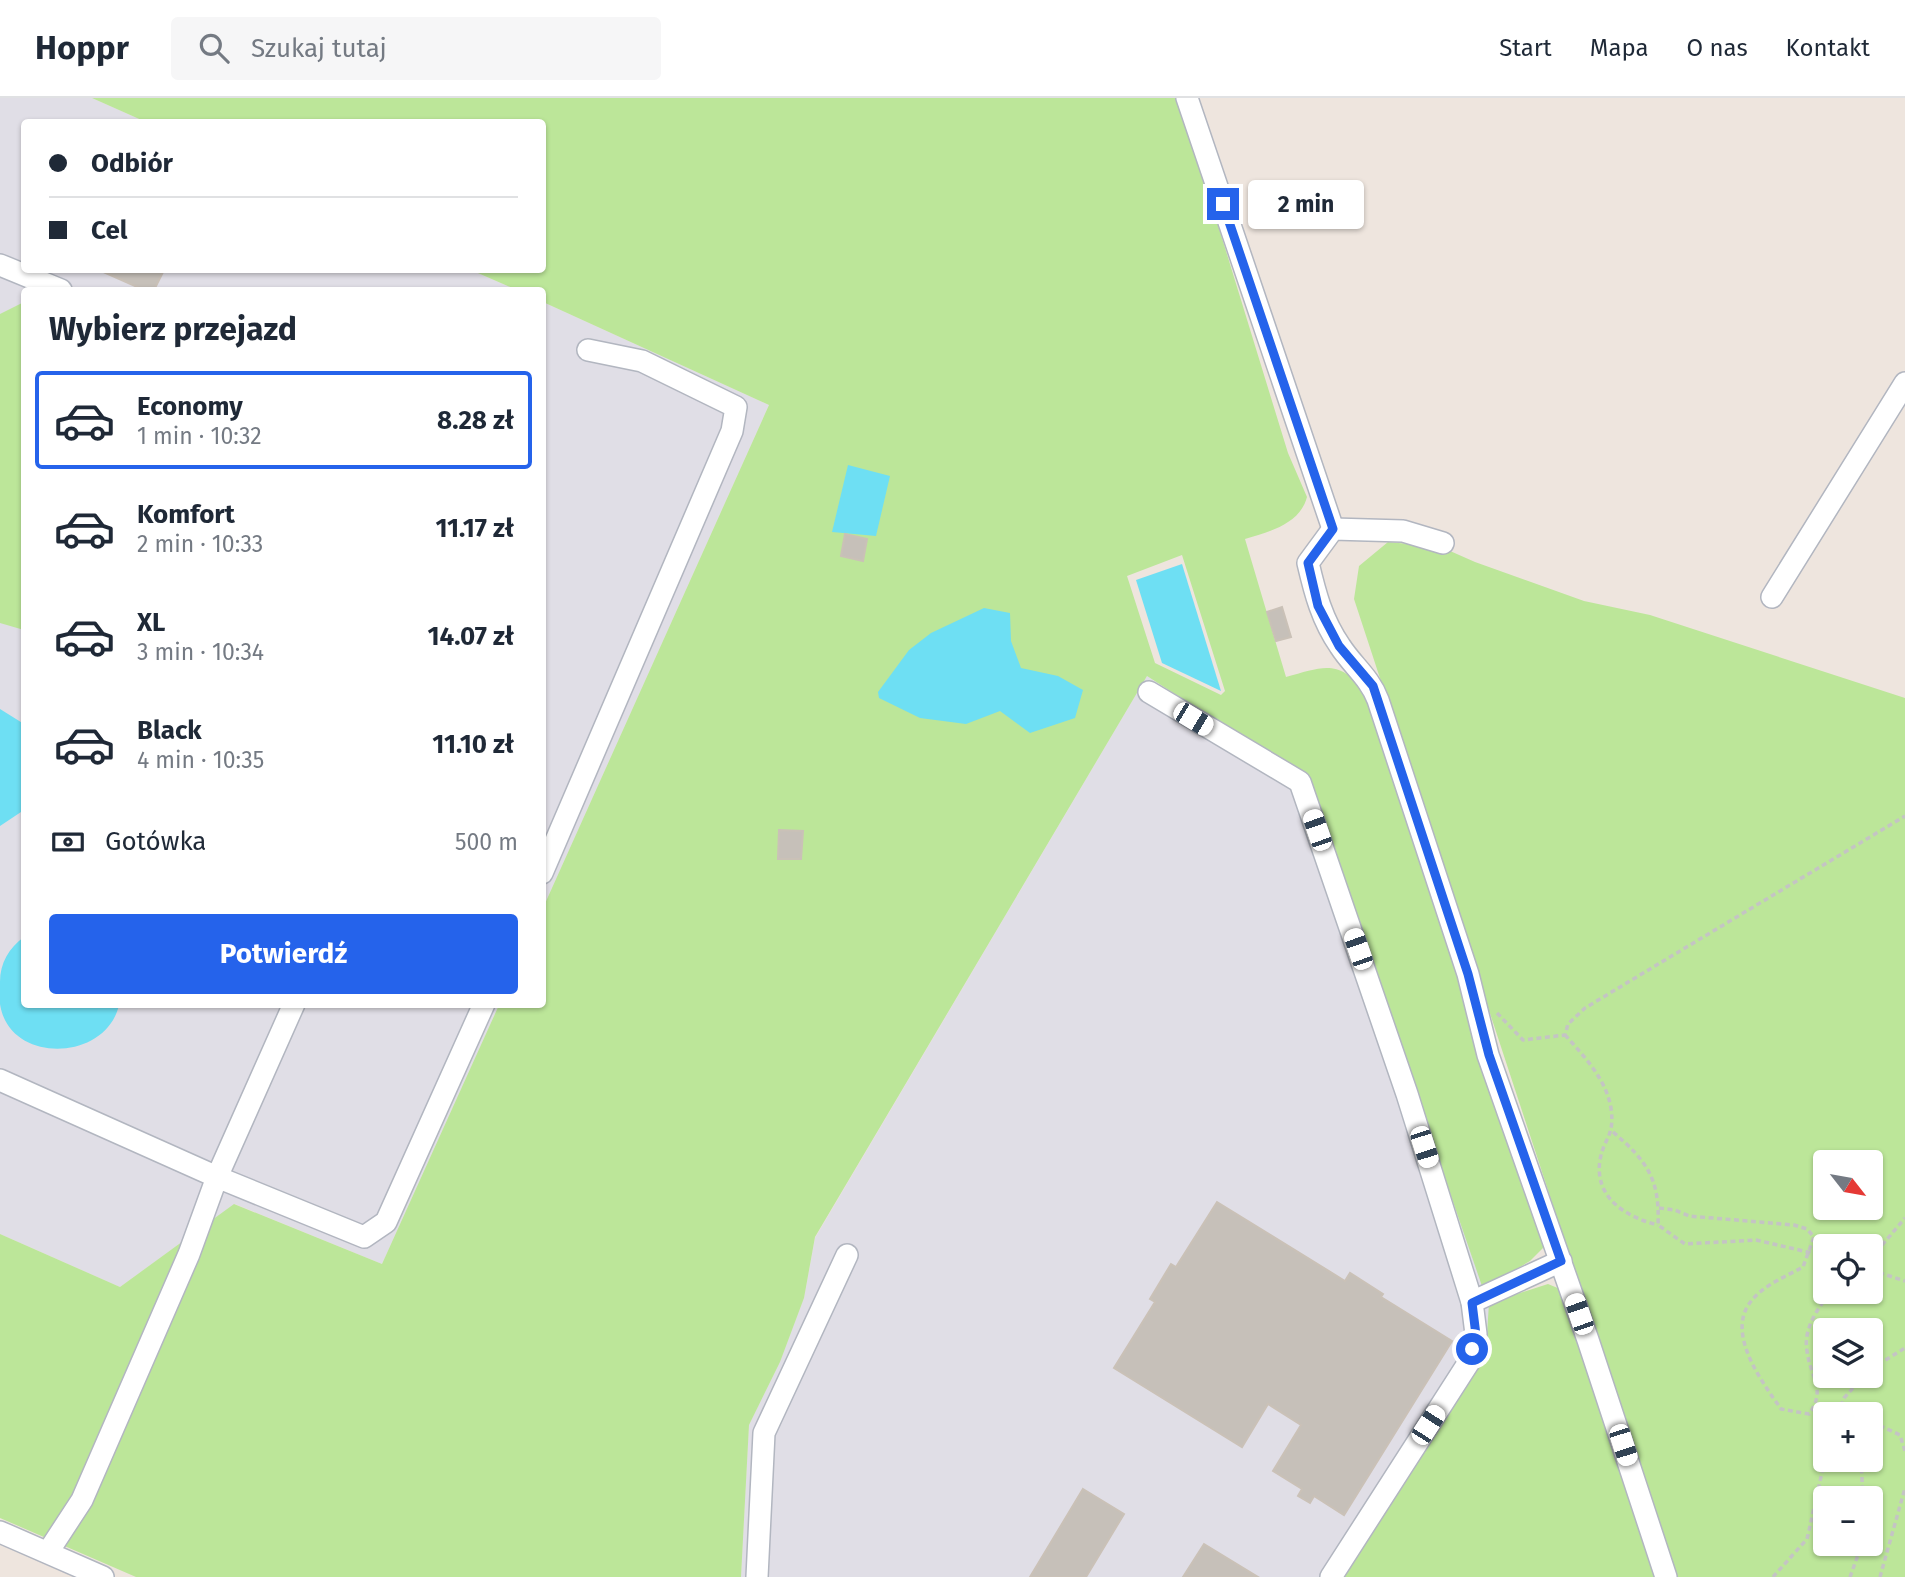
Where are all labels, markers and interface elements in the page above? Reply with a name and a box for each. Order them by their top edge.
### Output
search box [171,17,661,80]
text: Hoppr [35,28,129,68]
icon: search [195,29,233,67]
text: Szukaj tutaj [251,33,387,64]
text: Start [1499,34,1552,62]
text: Mapa [1590,34,1649,62]
text: O nas [1687,34,1748,62]
text: Kontakt [1786,34,1870,62]
text: Odbiór [91,148,173,179]
callout: 2 min [1248,180,1363,228]
route end [1207,188,1239,220]
text: 2 min [1278,190,1334,218]
text: Cel [91,215,128,246]
text: Wybierz przejazd [49,310,297,348]
icon: car [53,389,116,452]
text: Economy [137,391,243,422]
text: 8.28 zł [437,405,514,436]
text: 1 min · 10:32 [137,422,262,450]
icon: car [53,497,116,560]
text: Komfort [137,499,235,530]
text: 11.17 zł [435,513,514,544]
text: 2 min · 10:33 [137,530,263,558]
icon: car [53,605,116,668]
text: XL [137,607,165,638]
text: 14.07 zł [427,621,514,652]
text: 3 min · 10:34 [137,638,264,666]
car [1170,699,1217,739]
icon: car [53,713,116,776]
text: Black [137,715,202,746]
text: 11.10 zł [432,729,514,760]
text: 4 min · 10:35 [137,746,264,774]
car [1301,807,1334,853]
icon: cash [49,823,87,861]
text: Gotówka [105,826,206,857]
text: 500 m [455,828,518,856]
button: Potwierdź [49,914,518,994]
car [1342,926,1375,972]
car [1408,1124,1441,1170]
north arrow [1813,1150,1883,1220]
map controls [1813,1150,1883,1556]
button: locate [1813,1234,1883,1304]
car [1563,1291,1596,1337]
button: layers [1813,1318,1883,1388]
route start [1456,1333,1488,1365]
car [1408,1402,1449,1448]
button: + [1813,1402,1883,1472]
car [1607,1422,1640,1468]
button: − [1813,1486,1883,1556]

